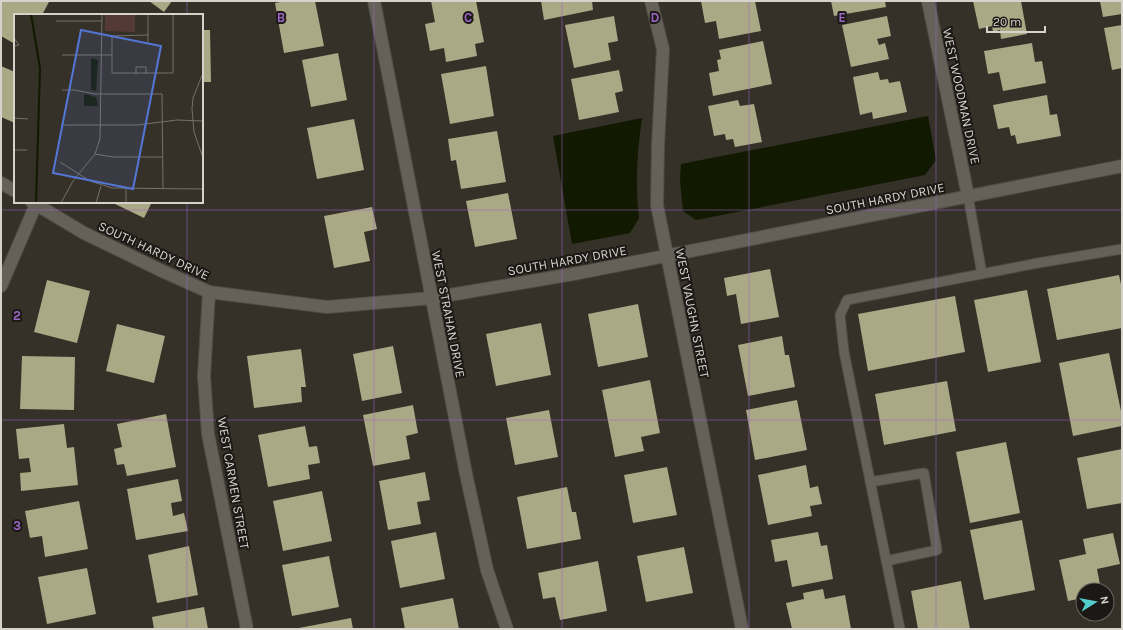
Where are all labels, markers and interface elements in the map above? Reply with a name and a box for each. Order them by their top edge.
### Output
scale bar [987,8,1045,34]
text: B [277,10,285,25]
text: C [464,10,472,25]
text: D [651,10,660,25]
text: E [838,10,846,25]
inset map [14,14,203,203]
text: 20 m [993,15,1021,29]
street label: WEST WOODMAN DRIVE [940,27,983,165]
street label: SOUTH HARDY DRIVE [825,180,946,217]
street label: SOUTH HARDY DRIVE [96,218,212,283]
street label: SOUTH HARDY DRIVE [506,243,628,278]
street label: WEST VAUGHN STREET [673,247,713,380]
street label: WEST STRAHAN DRIVE [429,249,468,379]
text: 2 [13,308,21,323]
street label: WEST CARMEN STREET [215,416,253,551]
text: 3 [13,518,21,533]
north arrow [1075,582,1115,622]
text: N [1097,595,1111,605]

